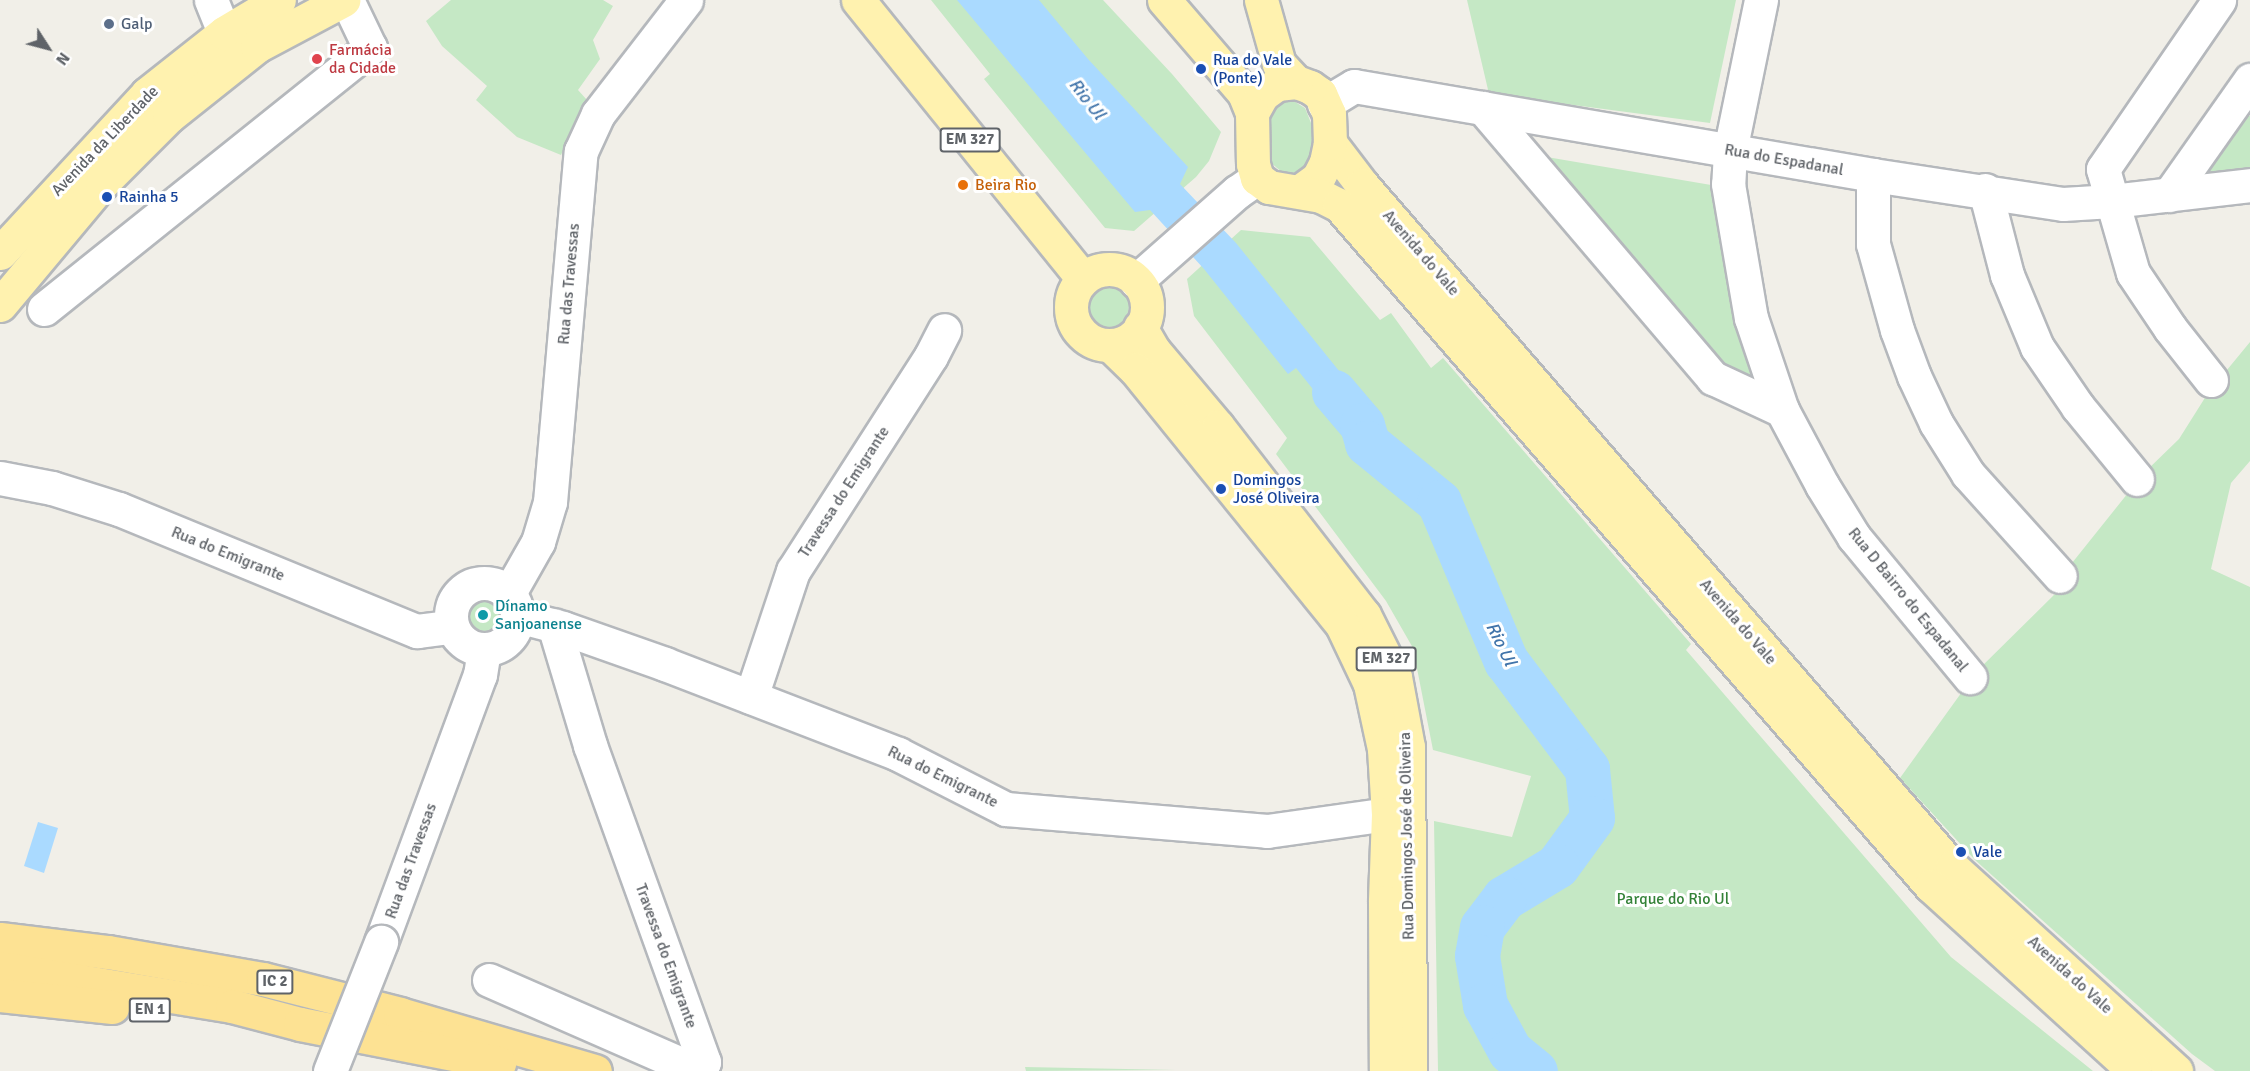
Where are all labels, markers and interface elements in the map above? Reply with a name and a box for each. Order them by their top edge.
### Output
place label: Galp [121,14,153,34]
marker: Galp [102,17,116,31]
north arrow [18,18,78,78]
place label: Farmácia da Cidade [329,40,396,78]
text: N [51,48,74,69]
place label: Rua do Vale (Ponte) [1213,50,1292,88]
marker: Farmácia da Cidade [310,52,324,66]
marker: Rua do Vale (Ponte) [1194,62,1208,76]
water label: Rio Ul [1064,74,1110,124]
street label: Avenida da Liberdade [48,82,162,200]
road number: EM 327 [938,128,1002,152]
street label: Rua do Espadanal [1723,140,1845,180]
place label: Beira Rio [975,175,1037,195]
marker: Beira Rio [956,178,970,192]
place label: Rainha 5 [119,187,179,207]
marker: Rainha 5 [100,190,114,204]
street label: Avenida do Vale [1379,206,1463,300]
street label: Rua das Travessas [554,223,584,345]
street label: Travessa do Emigrante [794,423,894,561]
place label: Domingos José Oliveira [1233,470,1320,508]
marker: Domingos José Oliveira [1214,482,1228,496]
street label: Rua do Emigrante [168,523,288,585]
street label: Rua D Bairro do Espadanal [1844,524,1972,676]
street label: Avenida do Vale [1696,575,1780,669]
place label: Dínamo Sanjoanense [495,596,582,634]
marker: Dínamo Sanjoanense [476,608,490,622]
water label: Rio Ul [1481,618,1521,670]
road number: EM 327 [1354,647,1418,671]
street label: Rua Domingos José de Oliveira [1396,732,1418,940]
street label: Rua do Emigrante [885,742,1001,812]
street label: Rua das Travessas [381,801,441,921]
place label: Vale [1973,842,2002,862]
marker: Vale [1954,845,1968,859]
street label: Travessa do Emigrante [631,881,701,1031]
park label: Parque do Rio Ul [1617,889,1729,909]
street label: Avenida do Vale [2024,932,2116,1018]
road number: IC 2 [256,970,294,994]
road number: EN 1 [128,998,172,1022]

